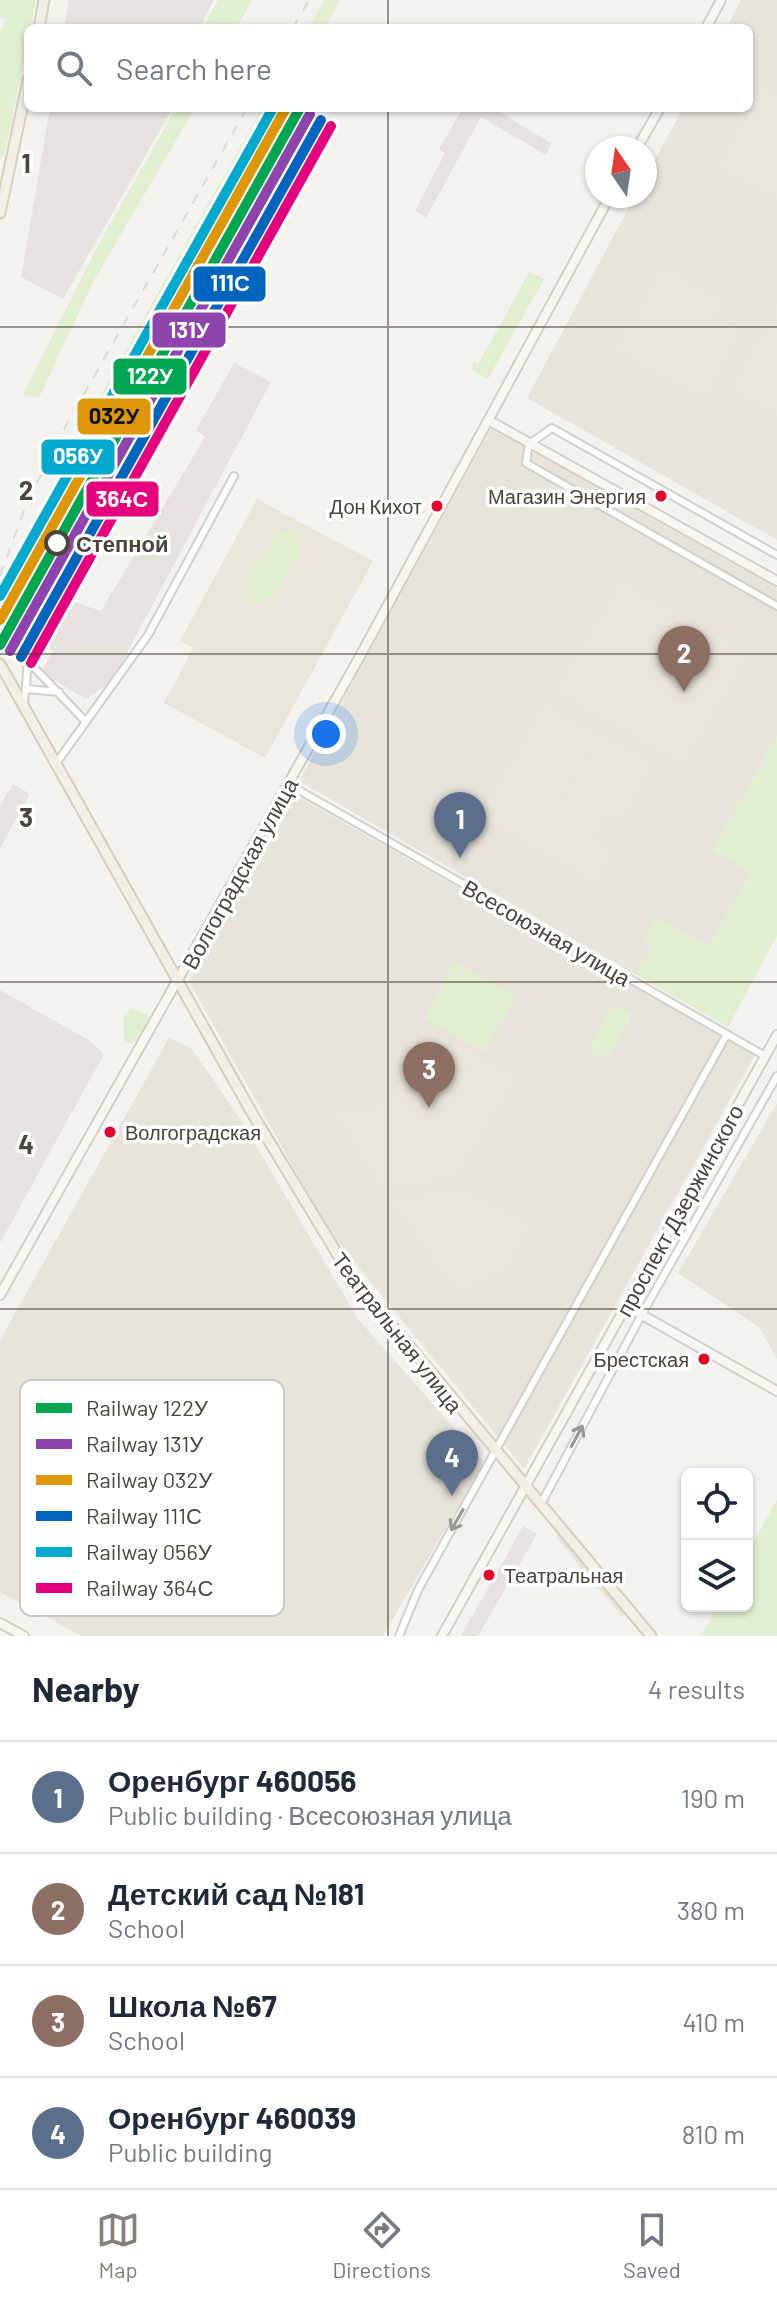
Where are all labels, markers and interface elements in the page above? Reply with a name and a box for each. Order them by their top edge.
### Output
search box [24,24,753,112]
icon: search [52,46,96,90]
text: Search here [116,50,272,86]
north arrow [585,136,657,208]
text: 1 [21,147,31,178]
line badge: 111С [192,265,267,303]
text: 111С [210,269,250,295]
line badge: 131У [151,311,227,349]
text: 131У [168,316,210,342]
line badge: 122У [112,357,188,396]
text: 122У [127,362,173,388]
line badge: 032У [76,397,152,436]
text: 032У [89,402,140,428]
line badge: 056У [40,438,116,476]
text: 056У [53,442,103,468]
text: 2 [19,474,33,505]
line badge: 364С [85,480,160,518]
place label: Магазин Энергия [488,484,646,508]
text: 364С [96,485,149,511]
marker: Магазин Энергия [653,488,669,504]
place label: Дон Кихот [330,494,422,518]
marker: Дон Кихот [429,498,445,514]
place label: Степной [76,530,168,556]
marker: Степной [45,531,69,555]
pin: 2 [658,626,710,692]
your location [306,714,346,754]
street label: Волгоградская улица [176,772,304,974]
pin: 1 [434,792,486,858]
text: 3 [19,801,33,832]
street label: Всесоюзная улица [458,873,636,992]
pin: 3 [403,1042,455,1108]
street label: проспект Дзержинского [610,1100,749,1321]
place label: Волгоградская [125,1120,261,1144]
marker: Волгоградская [102,1124,118,1140]
text: 4 [18,1128,34,1159]
street label: Театральная улица [327,1247,469,1419]
place label: Брестская [594,1347,689,1371]
marker: Брестская [696,1351,712,1367]
legend [20,1380,284,1616]
text: Railway 122У [86,1394,209,1420]
one-way arrow [569,1424,585,1448]
text: Railway 131У [86,1430,204,1456]
pin: 4 [426,1430,478,1496]
text: Railway 032У [86,1466,213,1492]
map controls [681,1468,753,1612]
button: locate [681,1468,753,1540]
text: Railway 111С [86,1502,202,1528]
one-way arrow [449,1508,464,1532]
text: Railway 056У [86,1538,213,1564]
button: layers [681,1540,753,1612]
place label: Театральная [504,1563,623,1587]
marker: Театральная [481,1567,497,1583]
text: Railway 364С [86,1574,213,1600]
text: Nearby [32,1668,140,1709]
text: 4 results [648,1673,745,1704]
text: Оренбург 460056 [108,1762,356,1798]
text: 1 [53,1782,63,1813]
text: 190 m [681,1782,745,1813]
text: Public building · Всесоюзная улица [108,1799,512,1830]
text: Детский сад №181 [108,1875,364,1911]
text: 2 [51,1894,65,1925]
text: 380 m [677,1894,745,1925]
text: School [108,1912,185,1943]
text: Школа №67 [108,1987,277,2023]
text: 3 [51,2006,65,2037]
text: 410 m [683,2006,745,2037]
text: School [108,2024,185,2055]
text: Оренбург 460039 [108,2099,356,2135]
text: 4 [50,2118,66,2149]
text: 810 m [682,2118,745,2149]
text: Public building [108,2136,272,2167]
tab: Map [96,2208,140,2282]
tab: Directions [332,2208,431,2282]
tab: Saved [623,2208,681,2282]

